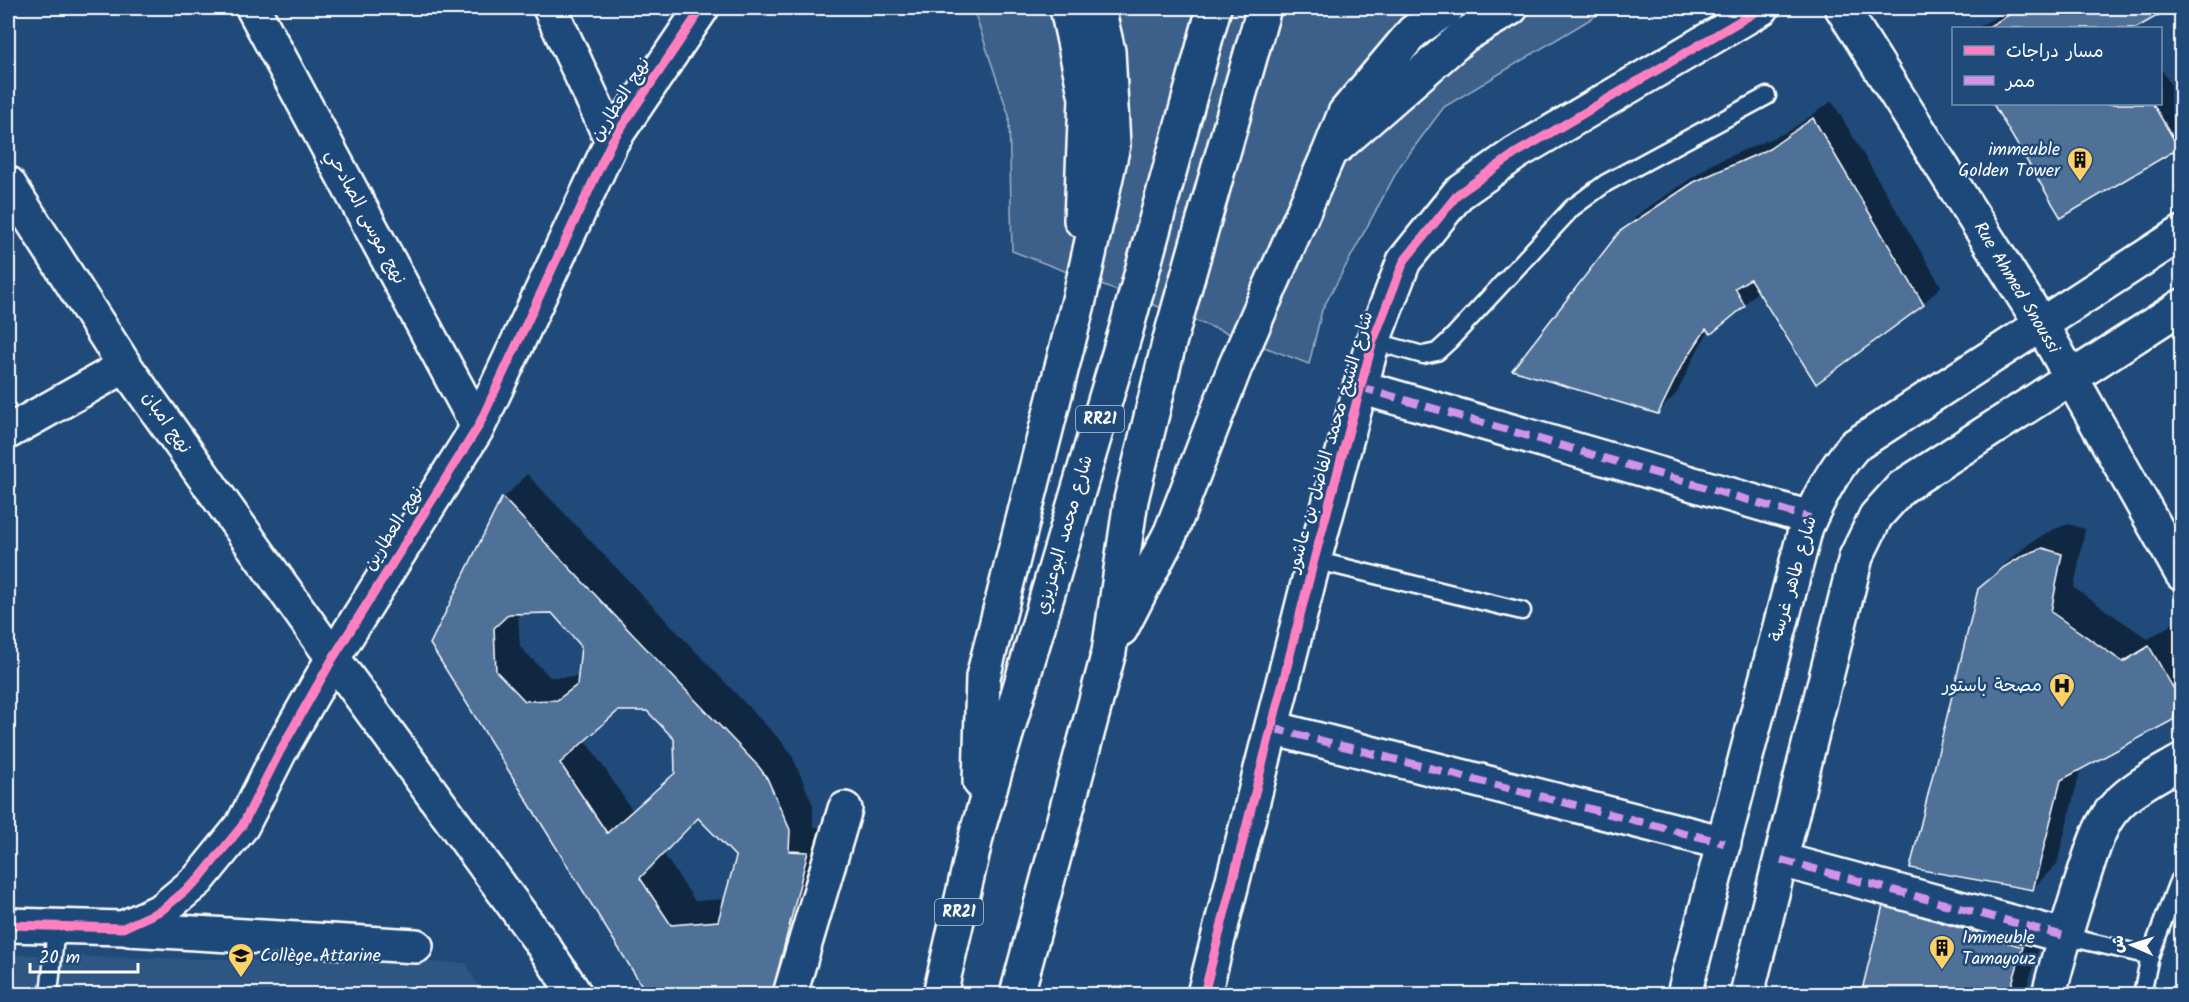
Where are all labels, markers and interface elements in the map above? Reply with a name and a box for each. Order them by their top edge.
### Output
legend [1952,27,2162,105]
text: مسار دراجات [2006,38,2104,67]
street label: نهج العطارين [583,52,659,148]
text: ممر [2004,68,2035,97]
place label: immeuble Golden Tower [1959,136,2061,186]
street label: نهج موسى الصادحي [317,144,413,290]
building icon: immeuble Golden Tower [2065,145,2095,183]
street label: Rue Ahmed Snoussi [1965,217,2067,360]
street label: شارع الشيخ محمد الفاضل بن عاشور [1279,308,1382,578]
street label: نهج امبان [134,386,198,460]
road number: RR21 [1076,406,1124,432]
street label: شارع محمد البوعزيزي [1028,452,1102,618]
street label: نهج العطارين [356,481,432,577]
street label: شارع طاهر غرسة [1762,513,1826,645]
hospital icon: مصحة باستور [2047,671,2077,709]
place label: مصحة باستور [1941,672,2042,701]
road number: RR21 [935,899,983,925]
north arrow [2102,915,2162,975]
place label: Immeuble Tamayouz [1962,924,2036,974]
building icon: Immeuble Tamayouz [1927,933,1957,971]
text: ش [2106,935,2131,954]
scale bar [30,936,138,974]
school or university icon: Collège Attarine [226,941,256,979]
place label: Collège Attarine [260,942,381,971]
text: 20 m [39,944,80,973]

